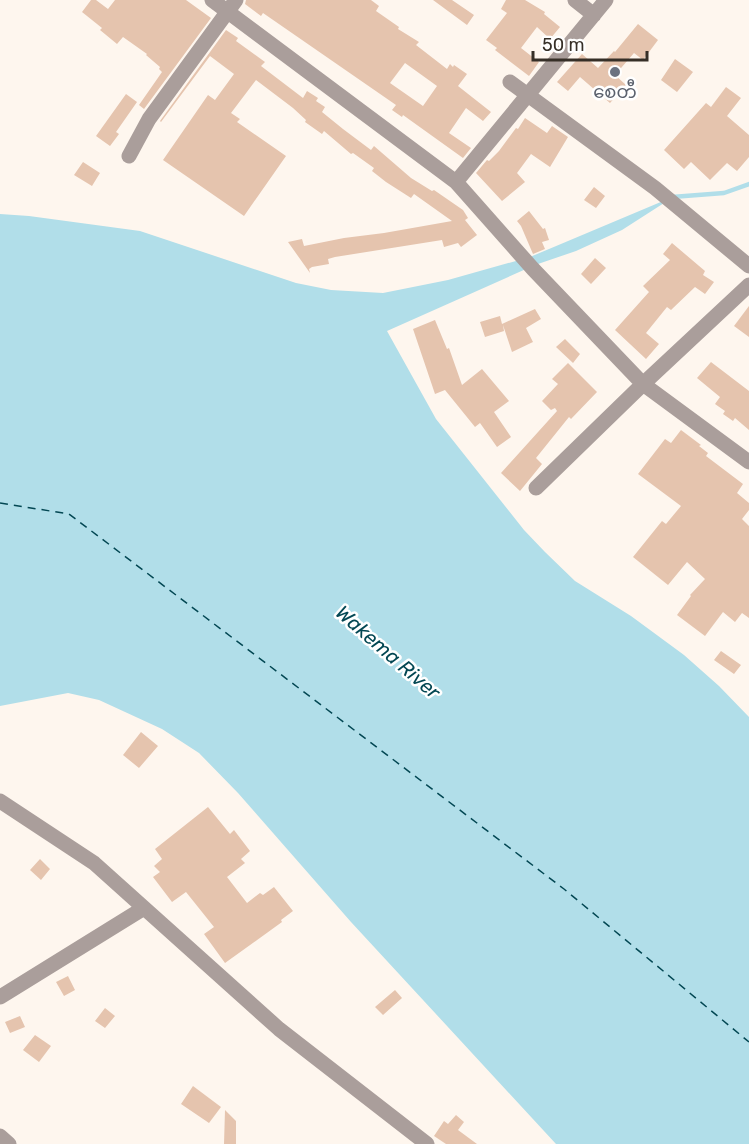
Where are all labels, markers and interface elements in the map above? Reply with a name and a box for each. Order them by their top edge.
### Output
scale bar [533,24,647,62]
text: 50 m [542,34,585,56]
marker: စေတီ [608,65,622,79]
place label: စေတီ [593,78,637,103]
water label: Wakema River [331,600,446,705]

